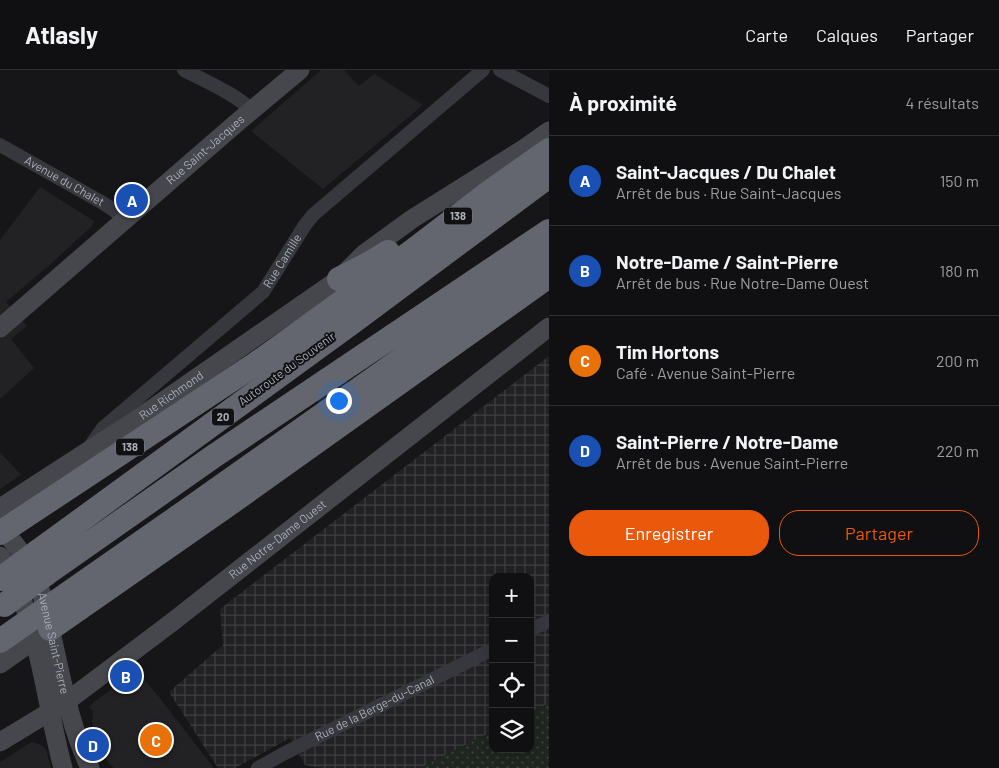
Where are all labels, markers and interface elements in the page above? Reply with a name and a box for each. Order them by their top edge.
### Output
text: Atlasly [25,20,98,49]
text: Carte [745,24,788,46]
text: Calques [816,24,878,46]
text: Partager [906,24,974,46]
text: À proximité [569,90,677,115]
text: 4 résultats [905,93,979,112]
street label: Rue Saint-Jacques [163,111,247,187]
street label: Avenue du Chalet [23,152,107,208]
text: Saint-Jacques / Du Chalet [616,160,836,183]
text: A [580,171,590,190]
text: 150 m [940,171,979,190]
pin: A [116,181,148,219]
text: Arrêt de bus · Rue Saint-Jacques [616,183,841,202]
road number: 138 [444,208,472,224]
street label: Rue Camille [259,231,304,290]
text: Notre-Dame / Saint-Pierre [616,250,838,273]
text: B [580,261,590,280]
text: 180 m [940,261,979,280]
text: Arrêt de bus · Rue Notre-Dame Ouest [616,273,869,292]
street label: Autoroute du Souvenir [235,328,338,408]
text: Tim Hortons [616,340,719,363]
text: C [580,351,590,370]
text: 200 m [936,351,979,370]
text: Café · Avenue Saint-Pierre [616,363,795,382]
street label: Rue Richmond [136,367,206,422]
your location [326,388,352,414]
road number: 20 [212,408,234,426]
text: Saint-Pierre / Notre-Dame [616,430,838,453]
road number: 138 [116,438,144,456]
text: D [580,441,590,460]
text: 220 m [936,441,979,460]
text: Arrêt de bus · Avenue Saint-Pierre [616,453,848,472]
street label: Rue Notre-Dame Ouest [226,496,328,581]
button: Enregistrer [569,510,769,556]
button: Partager [779,510,979,556]
map controls [489,573,534,753]
button: + [489,573,534,618]
street label: Avenue Saint-Pierre [36,590,73,695]
button: − [489,618,534,663]
pin: B [110,657,142,695]
button: locate [489,663,534,708]
street label: Rue de la Berge-du-Canal [312,672,436,743]
button: layers [489,708,534,753]
pin: C [140,721,172,759]
pin: D [77,726,109,764]

